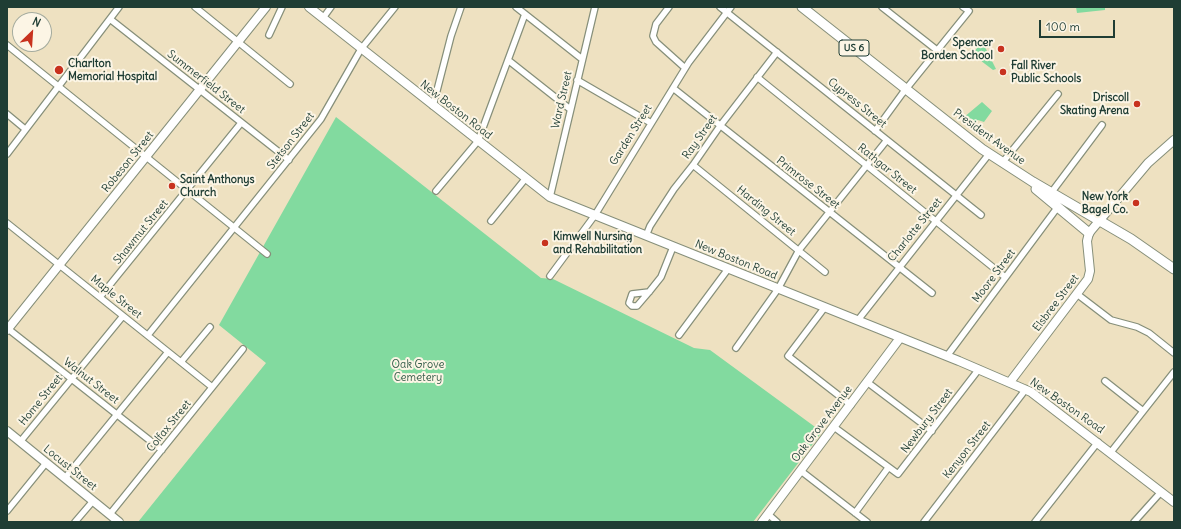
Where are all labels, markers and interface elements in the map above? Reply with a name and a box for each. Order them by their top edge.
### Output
north arrow [12,12,52,52]
scale bar [1041,12,1117,38]
text: N [30,14,43,30]
text: 100 m [1046,19,1080,34]
place label: Spencer Borden School [921,36,993,62]
road number: US 6 [839,40,869,56]
marker: Spencer Borden School [996,44,1006,54]
street label: Summerfield Street [164,48,248,116]
place label: Charlton Memorial Hospital [68,57,157,83]
place label: Fall River Public Schools [1011,59,1081,85]
marker: Charlton Memorial Hospital [53,64,65,76]
marker: Fall River Public Schools [998,67,1008,77]
street label: Ward Street [549,70,575,130]
street label: Cypress Street [825,75,889,131]
street label: New Boston Road [417,78,495,142]
place label: Driscoll Skating Arena [1060,91,1129,117]
marker: Driscoll Skating Arena [1132,99,1142,109]
street label: Garden Street [607,102,655,168]
street label: President Avenue [950,106,1028,168]
street label: Stetson Street [265,110,317,172]
street label: Ray Street [680,112,720,162]
street label: Robeson Street [99,129,157,195]
street label: Rathgar Street [855,141,919,197]
street label: Primrose Street [774,154,842,212]
place label: Saint Anthonys Church [180,173,255,199]
marker: Saint Anthonys Church [167,181,177,191]
street label: Harding Street [734,183,798,239]
place label: New York Bagel Co. [1082,190,1128,216]
street label: Charlotte Street [885,195,945,265]
street label: Shawmut Street [111,197,171,267]
marker: New York Bagel Co. [1131,198,1141,208]
place label: Kimwell Nursing and Rehabilitation [553,230,642,256]
street label: New Boston Road [693,237,779,283]
marker: Kimwell Nursing and Rehabilitation [540,238,550,248]
street label: Moore Street [970,247,1018,305]
street label: Maple Street [88,272,144,322]
street label: Elsbree Street [1030,272,1082,334]
street label: Walnut Street [61,355,121,407]
park label: Oak Grove Cemetery [392,358,444,384]
street label: Home Street [16,372,66,428]
street label: New Boston Road [1027,375,1107,437]
street label: Oak Grove Avenue [789,383,855,465]
street label: Newbury Street [898,386,956,456]
street label: Colfax Street [144,397,194,455]
street label: Kenyon Street [940,419,994,481]
street label: Locust Street [41,442,99,494]

